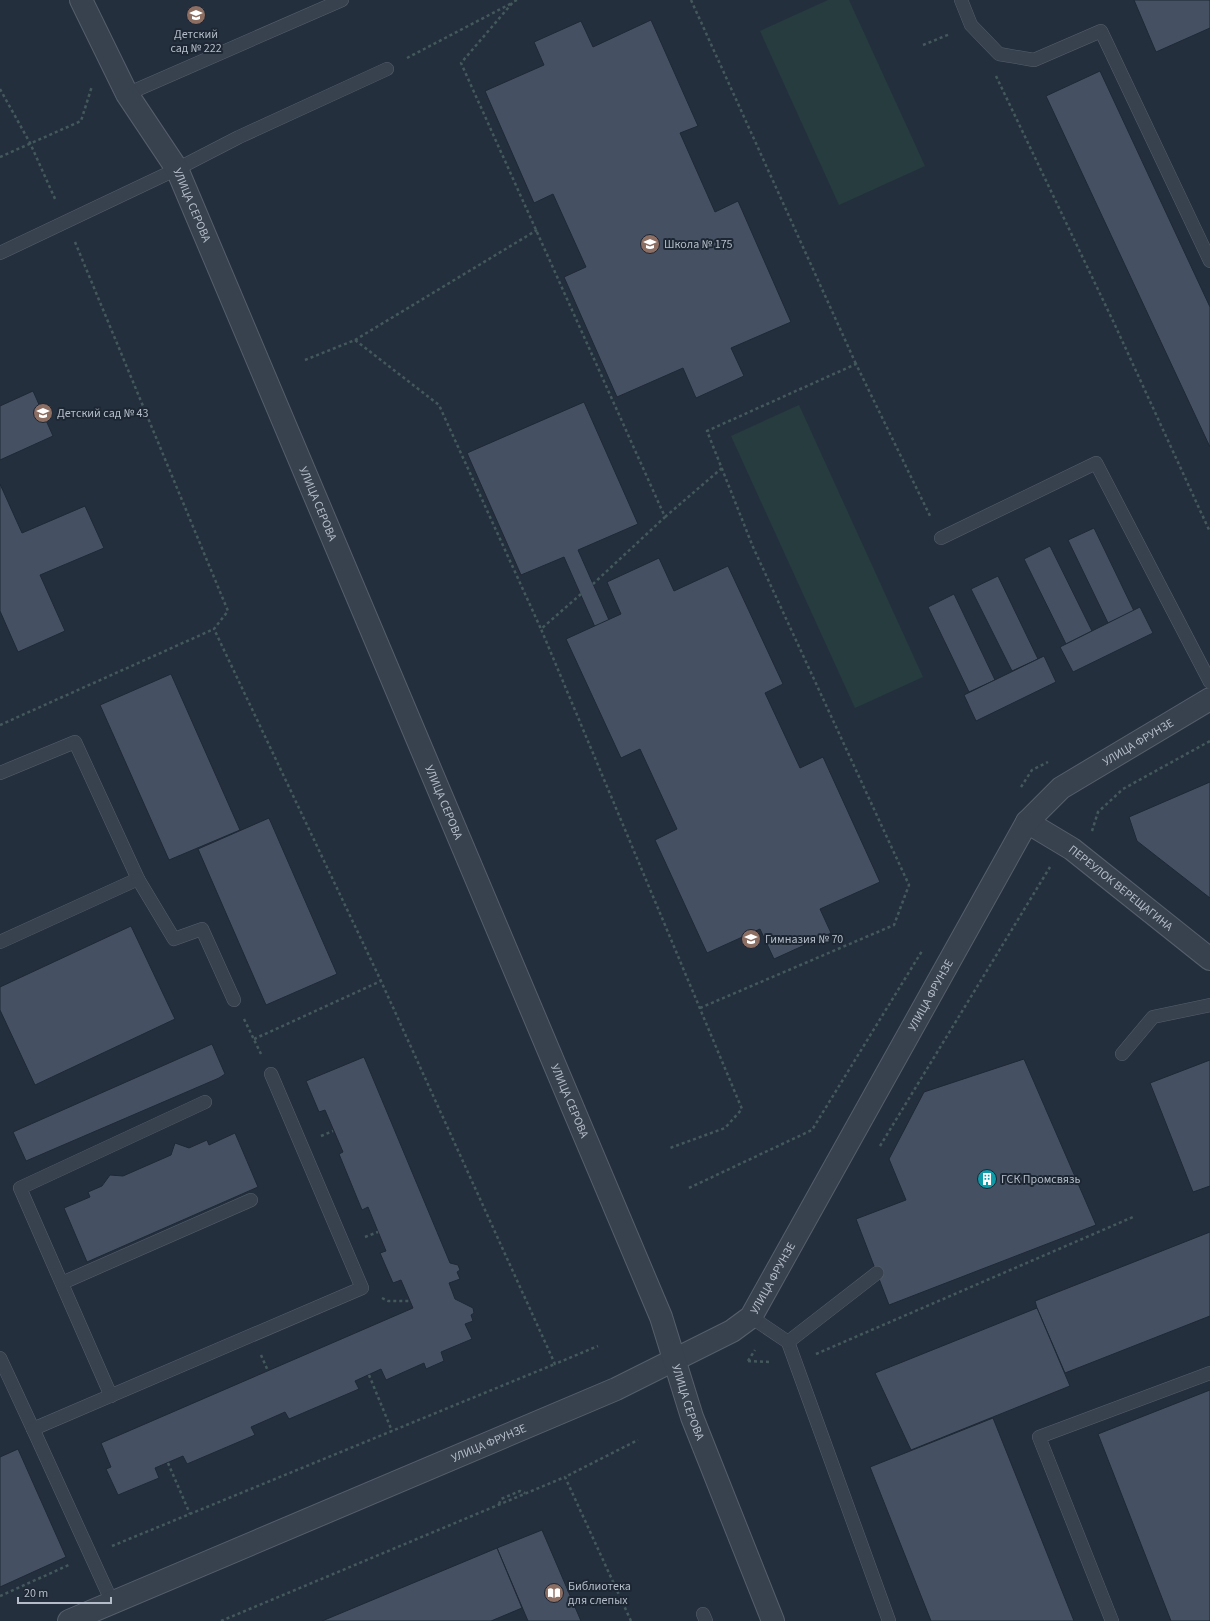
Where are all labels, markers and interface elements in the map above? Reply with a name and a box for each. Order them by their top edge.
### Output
school or university icon: Детский сад № 222 [185,4,207,26]
place label: Детский сад № 222 [170,26,222,57]
street label: УЛИЦА СЕРОВА [169,166,215,245]
school or university icon: Школа № 175 [639,233,661,255]
place label: Школа № 175 [664,236,733,253]
school or university icon: Детский сад № 43 [32,402,54,424]
place label: Детский сад № 43 [57,405,149,422]
street label: УЛИЦА СЕРОВА [294,464,341,544]
street label: УЛИЦА ФРУНЗЕ [1100,715,1177,770]
street label: УЛИЦА СЕРОВА [420,763,467,843]
street label: ПЕРЕУЛОК ВЕРЕЩАГИНА [1065,841,1177,936]
school or university icon: Гимназия № 70 [740,928,762,950]
place label: Гимназия № 70 [765,931,843,948]
street label: УЛИЦА ФРУНЗЕ [904,956,958,1034]
street label: УЛИЦА СЕРОВА [546,1061,593,1141]
building icon: ГСК Промсвязь [976,1168,998,1190]
place label: ГСК Промсвязь [1001,1171,1080,1188]
street label: УЛИЦА ФРУНЗЕ [746,1239,800,1317]
street label: УЛИЦА СЕРОВА [667,1362,709,1443]
street label: УЛИЦА ФРУНЗЕ [449,1420,529,1467]
place label: Библиотека для слепых [568,1578,631,1609]
scale bar [18,1579,111,1605]
library icon: Библиотека для слепых [543,1582,565,1604]
text: 20 m [24,1585,48,1602]

